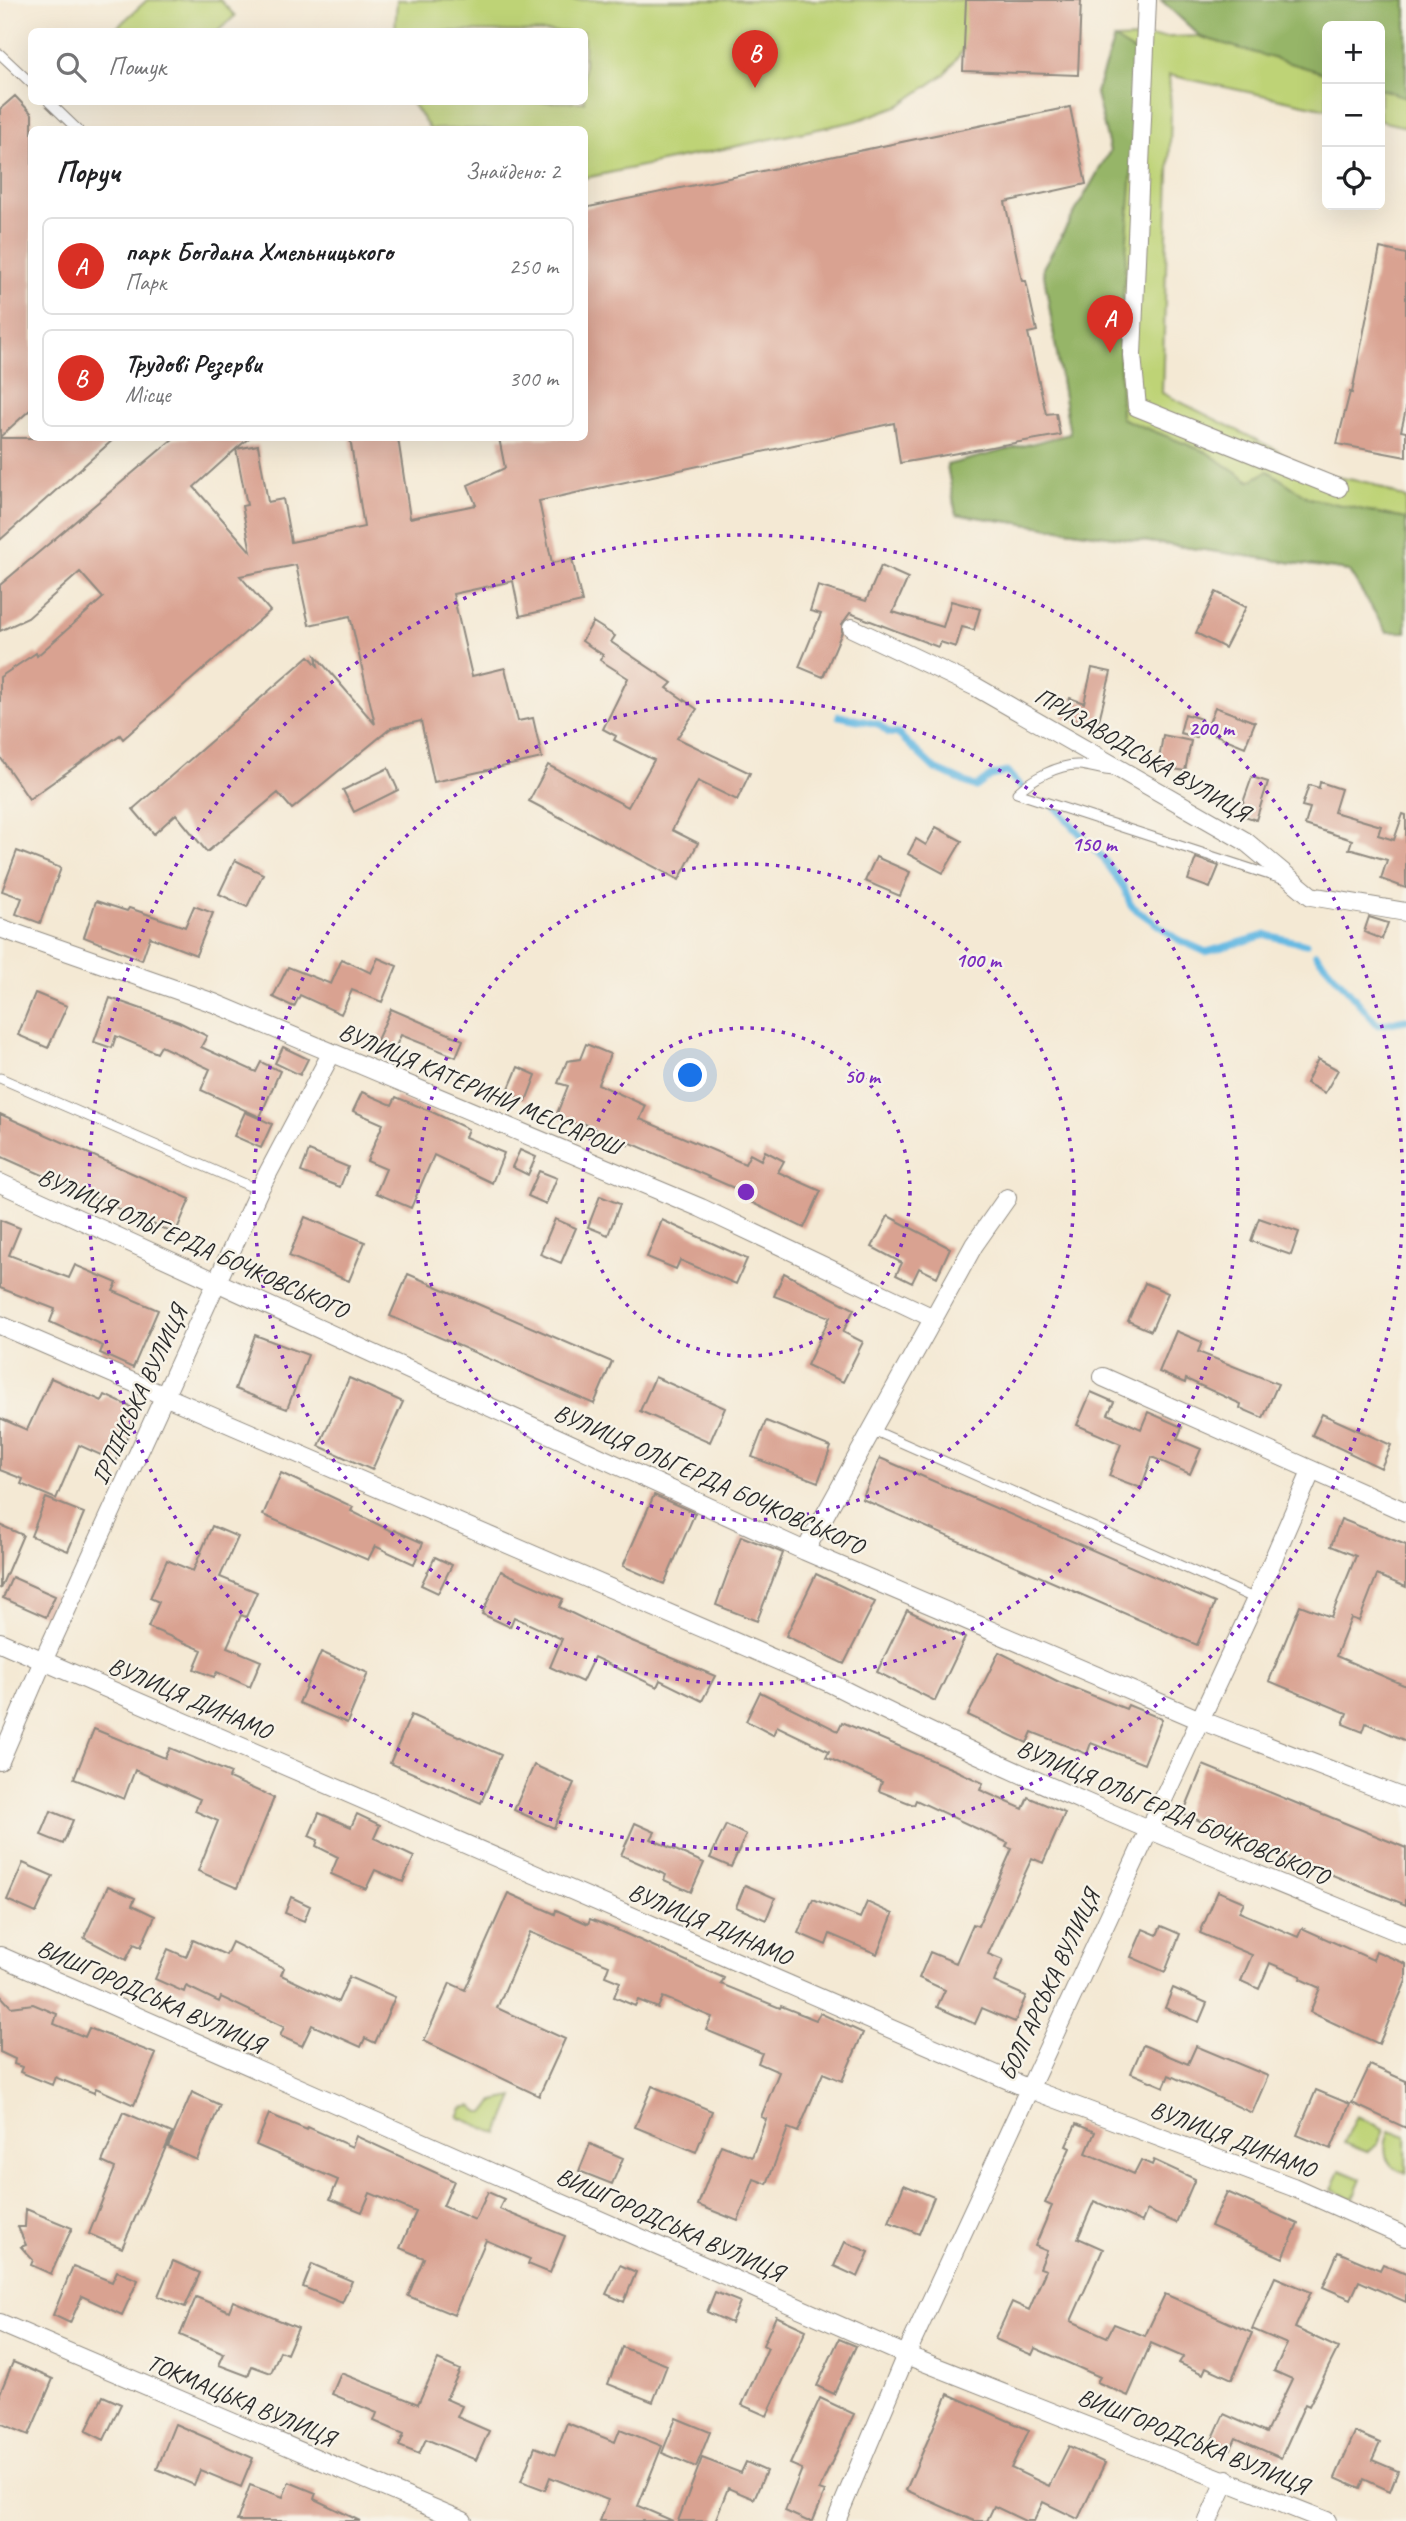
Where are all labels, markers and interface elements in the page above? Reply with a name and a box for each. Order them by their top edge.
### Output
map controls [1322,21,1385,210]
button: + [1322,21,1385,84]
search box [28,28,588,105]
pin: B [732,30,778,88]
icon: search [52,48,90,86]
text: Пошук [108,50,166,83]
button: − [1322,84,1385,147]
button: locate [1322,147,1385,210]
text: Поруч [56,153,120,191]
text: Знайдено: 2 [465,157,560,186]
text: парк Богдана Хмельницького [125,235,393,268]
text: A [75,252,87,281]
text: 250 m [509,252,558,281]
text: Парк [125,268,166,297]
pin: A [1087,295,1133,353]
text: Трудові Резерви [125,347,261,380]
text: B [75,364,87,393]
text: 300 m [509,364,558,393]
text: Місце [125,380,171,409]
street label: ПРИЗАВОДСЬКА ВУЛИЦЯ [1029,680,1258,830]
text: 200 m [1188,715,1236,741]
text: 150 m [1071,831,1119,857]
text: 100 m [955,947,1003,973]
street label: ВУЛИЦЯ КАТЕРИНИ МЕССАРОШ [334,1016,629,1163]
your location [673,1058,707,1092]
text: 50 m [844,1063,882,1089]
street label: ВУЛИЦЯ ОЛЬГЕРДА БОЧКОВСЬКОГО [34,1161,355,1326]
centre of rings [734,1180,758,1204]
street label: ІРПІНСЬКА ВУЛИЦЯ [84,1297,195,1489]
street label: ВУЛИЦЯ ОЛЬГЕРДА БОЧКОВСЬКОГО [550,1397,871,1562]
street label: ВУЛИЦЯ ДИНАМО [104,1650,279,1747]
street label: ВУЛИЦЯ ОЛЬГЕРДА БОЧКОВСЬКОГО [1013,1733,1336,1893]
street label: ВУЛИЦЯ ДИНАМО [624,1876,799,1973]
street label: БОЛГАРСЬКА ВУЛИЦЯ [992,1882,1108,2085]
street label: ВИШГОРОДСЬКА ВУЛИЦЯ [33,1932,273,2061]
street label: ВУЛИЦЯ ДИНАМО [1146,2094,1323,2185]
street label: ВИШГОРОДСЬКА ВУЛИЦЯ [552,2160,792,2289]
street label: ТОКМАЦЬКА ВУЛИЦЯ [143,2347,342,2454]
street label: ВИШГОРОДСЬКА ВУЛИЦЯ [1074,2381,1316,2502]

